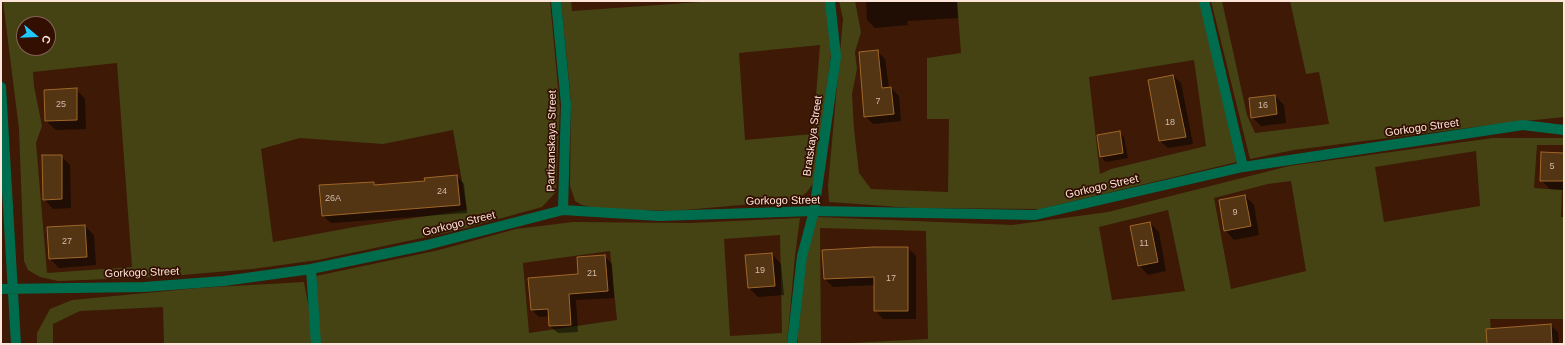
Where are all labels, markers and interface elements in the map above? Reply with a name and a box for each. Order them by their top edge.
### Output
north arrow [16,16,56,56]
text: С [39,34,53,45]
street label: Partizanskaya Street [545,90,559,192]
street label: Bratskaya Street [801,95,825,177]
house number: 7 [875,97,881,107]
house number: 25 [56,100,66,110]
house number: 16 [1258,101,1268,111]
street label: Gorkogo Street [1384,116,1460,140]
house number: 18 [1165,118,1175,128]
house number: 5 [1549,162,1555,172]
street label: Gorkogo Street [1064,172,1140,202]
house number: 24 [437,187,447,197]
house number: 26А [325,194,341,204]
street label: Gorkogo Street [746,194,820,208]
house number: 9 [1232,208,1238,218]
street label: Gorkogo Street [421,209,497,239]
house number: 27 [62,237,72,247]
house number: 11 [1139,239,1149,249]
street label: Gorkogo Street [104,265,180,281]
house number: 19 [755,266,765,276]
house number: 21 [587,269,597,279]
house number: 17 [886,274,896,284]

